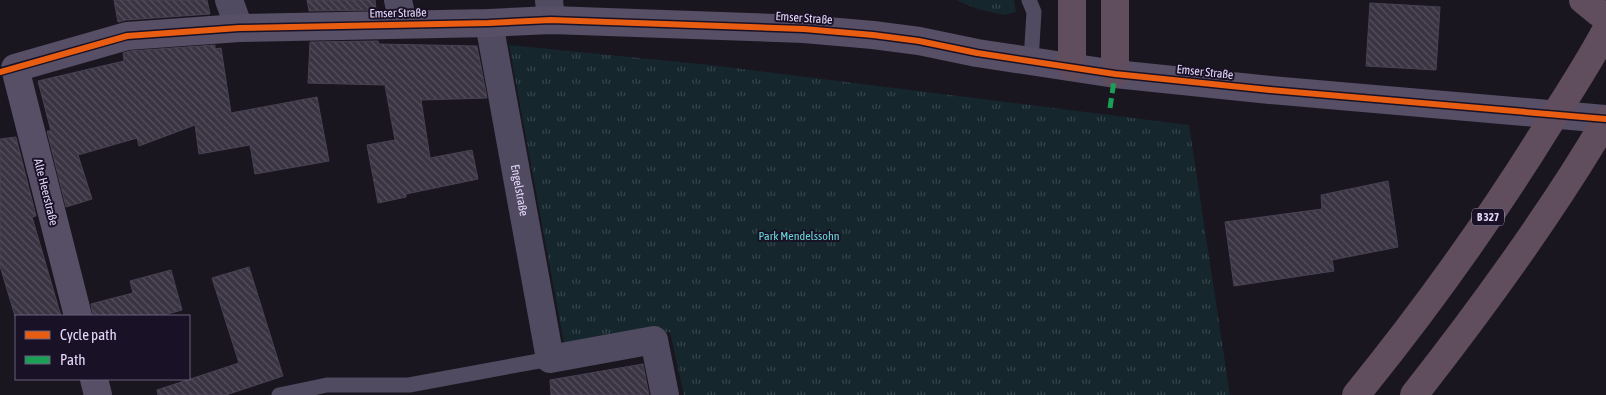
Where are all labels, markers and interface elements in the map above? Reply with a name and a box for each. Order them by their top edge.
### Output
street label: Emser Straße [369,6,427,20]
street label: Emser Straße [775,9,833,27]
street label: Emser Straße [1176,62,1234,82]
street label: Alte Heerstraße [31,157,61,227]
street label: Engelstraße [508,163,531,217]
road number: B 327 [1472,208,1504,226]
park label: Park Mendelssohn [758,229,840,243]
legend [15,315,190,380]
text: Cycle path [60,326,117,343]
text: Path [60,351,86,368]

